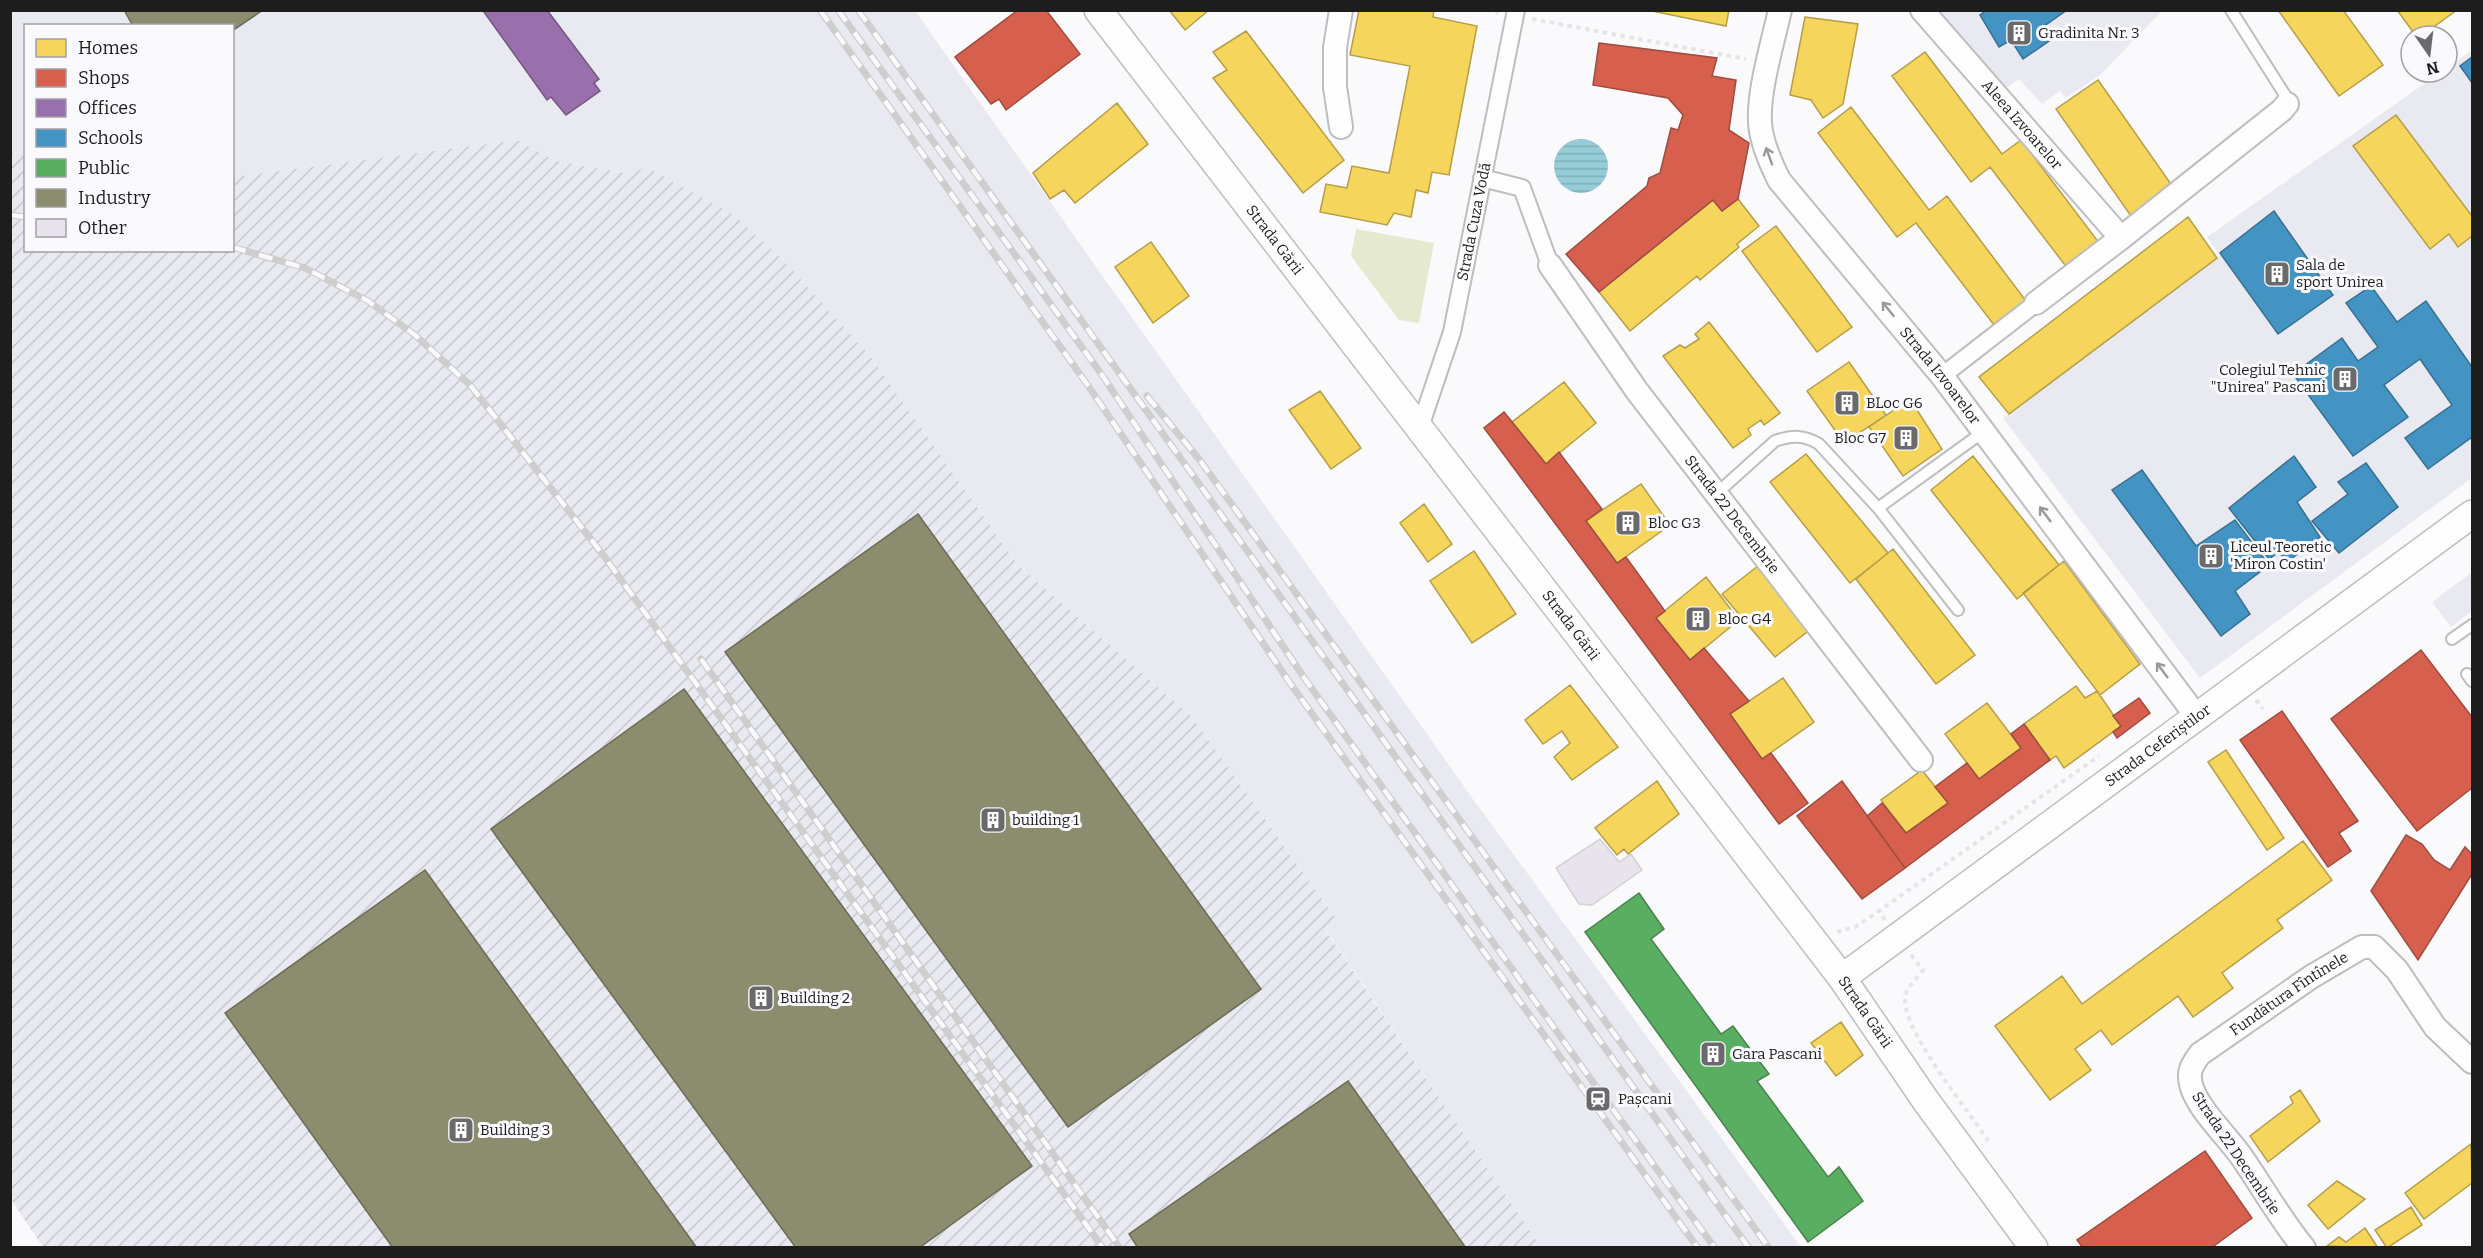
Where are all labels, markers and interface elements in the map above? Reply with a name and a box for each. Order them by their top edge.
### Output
building icon: Gradinita Nr. 3 [2004,18,2034,48]
legend [24,24,234,252]
place label: Gradinita Nr. 3 [2038,24,2139,42]
north arrow [2399,24,2459,84]
text: Homes [78,37,138,59]
text: N [2424,57,2441,79]
text: Shops [78,67,130,89]
street label: Aleea Izvoarelor [1978,76,2066,173]
text: Offices [78,97,137,119]
text: Schools [78,127,143,149]
one-way arrow [1762,147,1773,166]
text: Public [78,157,130,179]
street label: Strada Cuza Vodă [1453,161,1495,282]
text: Industry [78,187,151,209]
street label: Strada Gării [1242,202,1307,279]
text: Other [78,217,127,239]
place label: Sala de sport Unirea [2296,256,2384,291]
building icon: Sala de sport Unirea [2262,259,2292,289]
one-way arrow [1882,301,1895,317]
street label: Strada Izvoarelor [1896,323,1984,428]
place label: Colegiul Tehnic "Unirea" Pascani [2211,361,2327,396]
building icon: Colegiul Tehnic "Unirea" Pascani [2330,364,2360,394]
building icon: BLoc G6 [1832,388,1862,418]
place label: BLoc G6 [1866,394,1923,412]
building icon: Bloc G7 [1891,423,1921,453]
place label: Bloc G7 [1834,429,1886,447]
street label: Strada 22 Decembrie [1681,452,1783,577]
one-way arrow [2038,506,2051,522]
building icon: Bloc G3 [1613,508,1643,538]
place label: Bloc G3 [1648,514,1701,532]
place label: Liceul Teoretic 'Miron Costin' [2230,538,2332,573]
building icon: Liceul Teoretic 'Miron Costin' [2196,541,2226,571]
street label: Strada Gării [1538,587,1604,664]
building icon: Bloc G4 [1683,604,1713,634]
place label: Bloc G4 [1718,610,1771,628]
one-way arrow [2155,662,2168,678]
street label: Strada Ceferiștilor [2101,700,2214,790]
building icon: building 1 [978,805,1008,835]
place label: building 1 [1012,811,1079,829]
street label: Fundătura Fîntînele [2226,948,2351,1040]
street label: Strada Gării [1834,973,1896,1052]
building icon: Building 2 [746,983,776,1013]
place label: Building 2 [780,989,850,1007]
building icon: Gara Pascani [1698,1039,1728,1069]
place label: Gara Pascani [1732,1045,1822,1063]
station icon: Pașcani [1583,1084,1613,1114]
street label: Strada 22 Decembrie [2188,1088,2284,1218]
place label: Pașcani [1618,1090,1672,1109]
building icon: Building 3 [446,1115,476,1145]
place label: Building 3 [480,1121,550,1139]

